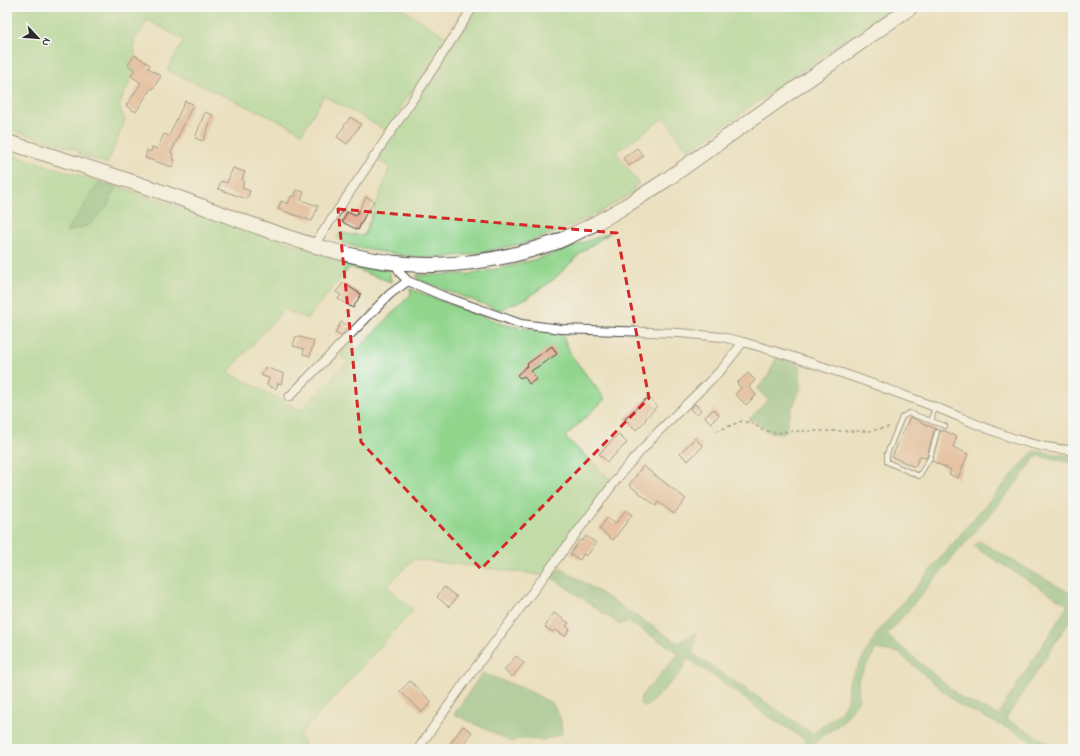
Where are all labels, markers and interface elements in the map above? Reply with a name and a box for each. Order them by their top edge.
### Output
north arrow [18,18,58,58]
text: N [37,35,55,49]

